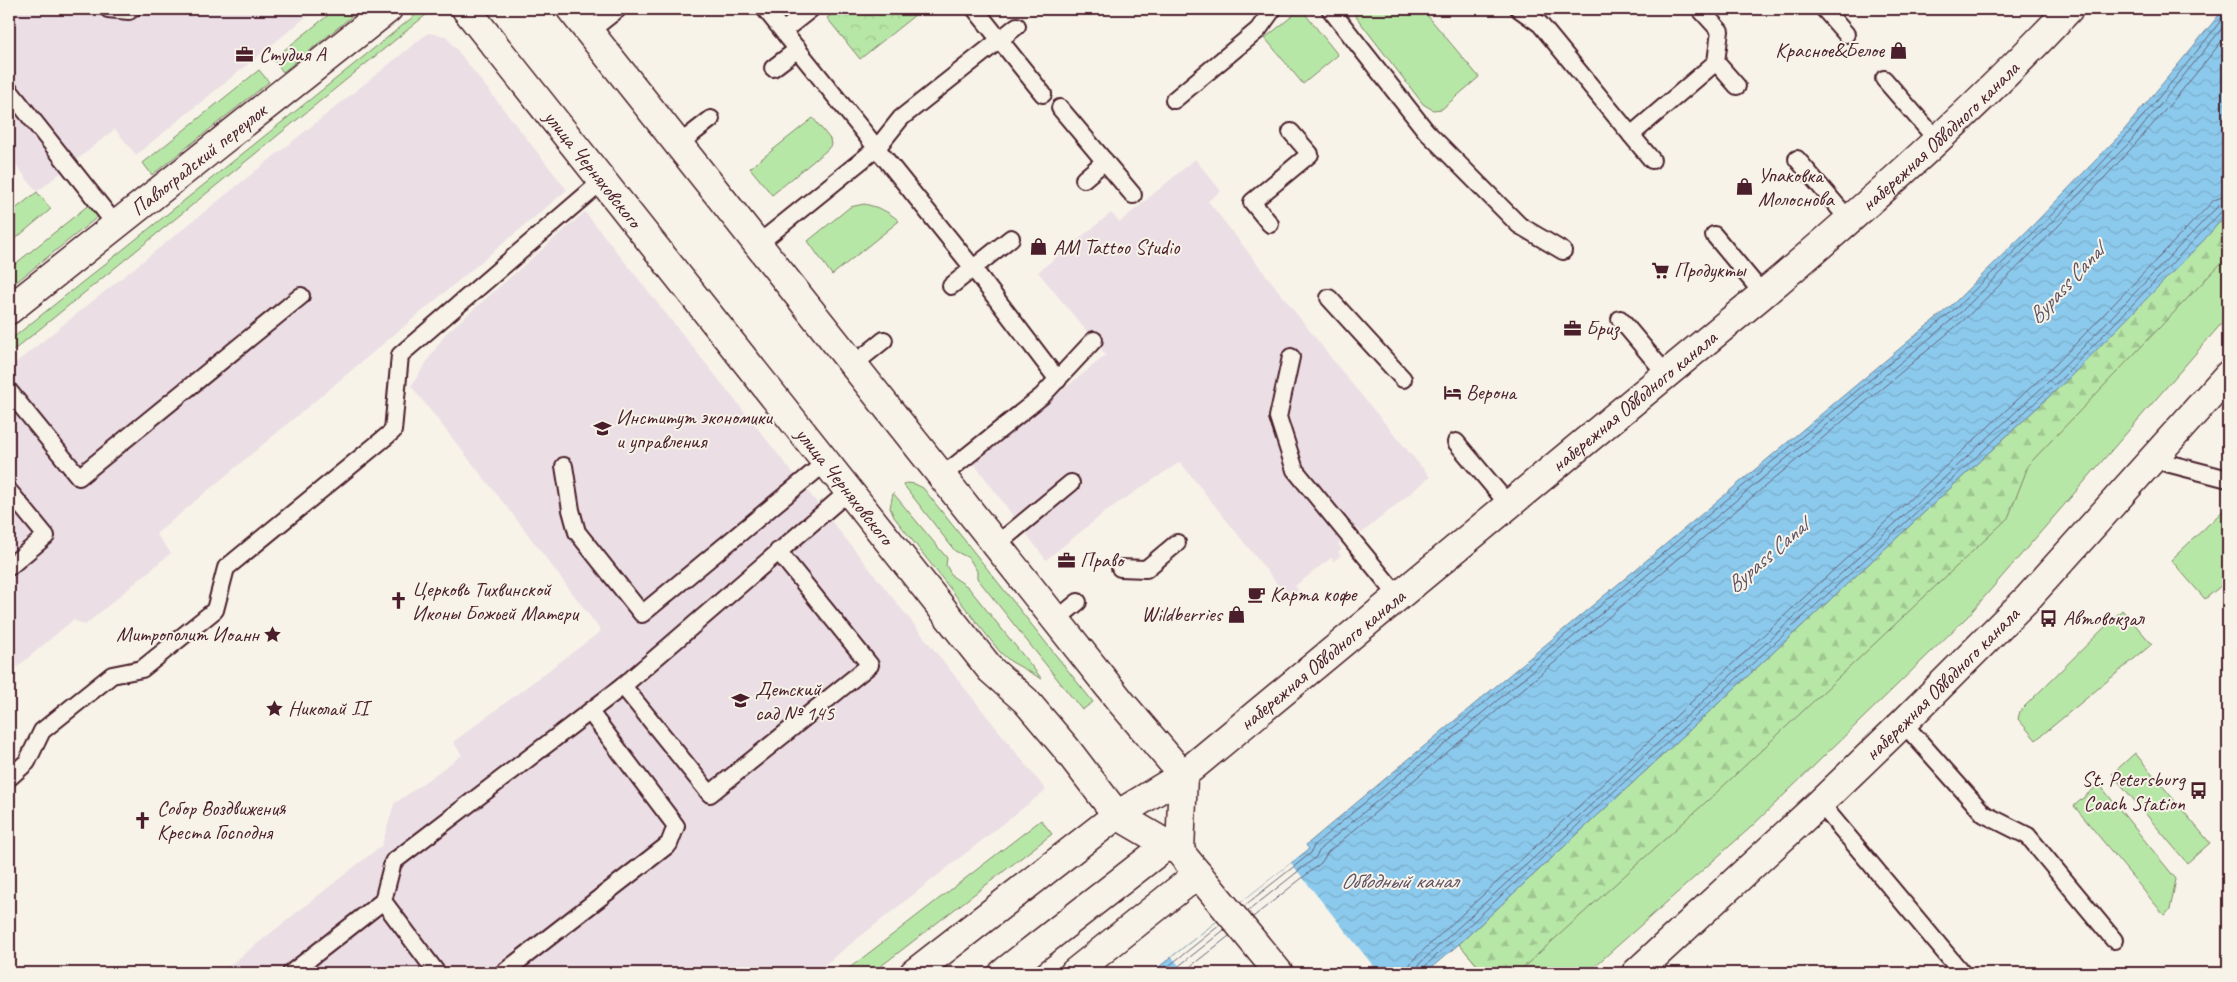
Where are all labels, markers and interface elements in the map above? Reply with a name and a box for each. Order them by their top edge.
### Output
place label: Красное&Белое [1775,37,1885,63]
shop icon: Красное&Белое [1888,40,1908,60]
place label: Студия А [259,41,327,67]
office icon: Студия А [235,44,255,64]
street label: набережная Обводного канала [1855,54,2026,217]
street label: Павлоградский переулок [125,96,273,221]
street label: улица Черняховского [537,103,649,235]
place label: Упаковка Молоснова [1758,162,1836,212]
shop icon: Упаковка Молоснова [1734,177,1754,197]
water label: Bypass Canal [2022,233,2115,330]
place label: AM Tattoo Studio [1053,234,1181,260]
shop icon: AM Tattoo Studio [1029,237,1049,257]
place label: Продукты [1674,257,1747,283]
supermarket icon: Продукты [1650,260,1670,280]
place label: Бриз [1586,315,1620,341]
office icon: Бриз [1562,318,1582,338]
street label: набережная Обводного канала [1545,324,1723,478]
place label: Верона [1466,379,1518,405]
hotel icon: Верона [1442,382,1462,402]
place label: Институт экономики и управления [616,404,773,454]
school or university icon: Институт экономики и управления [592,419,612,439]
street label: улица Черняховского [789,420,901,552]
water label: Bypass Canal [1720,508,1819,599]
place label: Право [1080,547,1126,573]
office icon: Право [1056,550,1076,570]
place label: Церковь Тихвинской Иконы Божьей Матери [412,576,580,626]
place label: Карта кофе [1270,581,1359,607]
street label: набережная Обводного канала [1234,582,1412,736]
cafe icon: Карта кофе [1246,584,1266,604]
church icon: Церковь Тихвинской Иконы Божьей Матери [388,591,408,611]
street label: набережная Обводного канала [1859,600,2026,766]
place label: Wildberries [1142,601,1224,627]
shop icon: Wildberries [1226,604,1246,624]
place label: Автовокзал [2063,605,2146,631]
bus stop icon: Автовокзал [2039,608,2059,628]
place label: Митрополит Иоанн [116,621,260,647]
place icon: Митрополит Иоанн [263,624,283,644]
place label: Детский сад № 145 [755,676,836,726]
school or university icon: Детский сад № 145 [731,691,751,711]
place label: Николай II [288,695,373,721]
place icon: Николай II [264,698,284,718]
place label: St. Petersburg Coach Station [2082,766,2187,816]
bus stop icon: St. Petersburg Coach Station [2189,781,2209,801]
place label: Собор Воздвижения Креста Господня [157,795,287,845]
church icon: Собор Воздвижения Креста Господня [133,810,153,830]
water label: Обводный канал [1341,867,1461,895]

